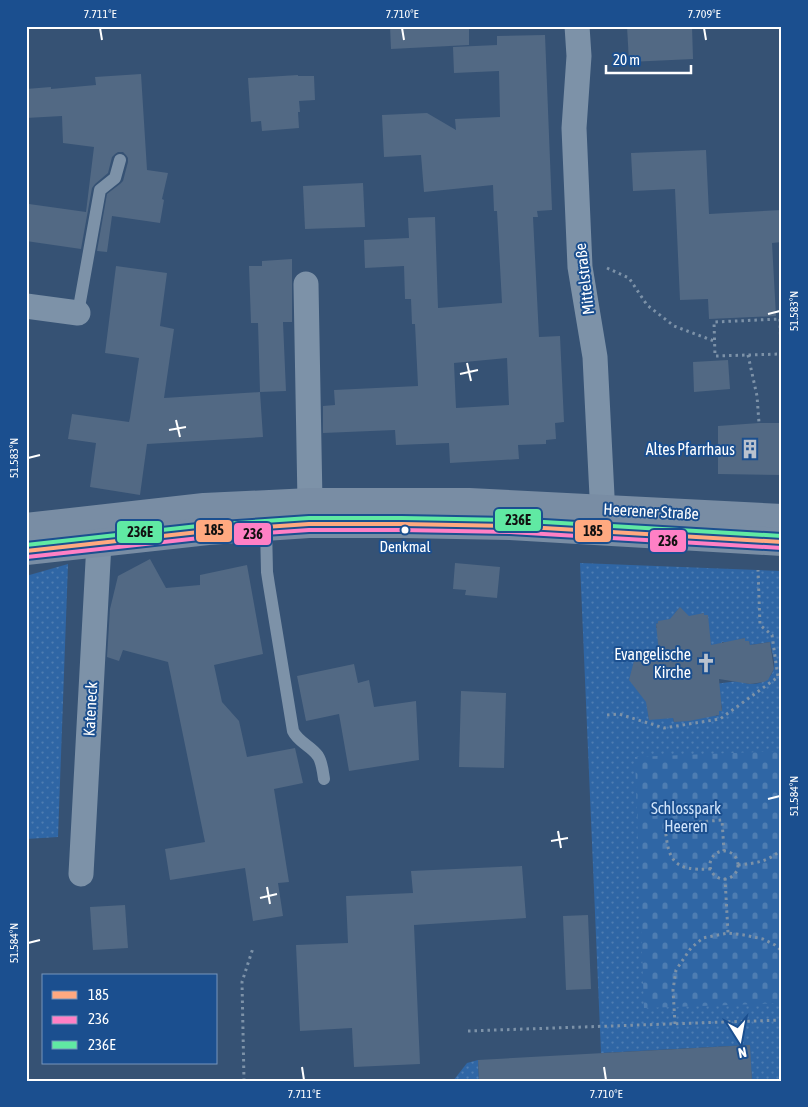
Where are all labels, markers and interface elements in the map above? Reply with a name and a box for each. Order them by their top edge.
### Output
text: 7.711°E [83,7,117,21]
text: 7.710°E [385,7,419,21]
text: 7.709°E [687,7,721,21]
scale bar [606,42,690,74]
text: 20 m [613,51,640,68]
street label: Mittelstraße [571,242,597,316]
text: 51.583°N [787,291,801,331]
text: 51.583°N [7,438,21,478]
building icon: Altes Pfarrhaus [739,438,761,460]
place label: Altes Pfarrhaus [646,440,735,458]
street label: Heerener Straße [603,500,699,522]
line badge: 236E [494,508,542,532]
text: 236E [505,512,531,528]
line badge: 185 [195,519,233,543]
line badge: 185 [574,519,612,543]
line badge: 236E [116,520,163,544]
text: 185 [204,522,224,538]
line badge: 236 [233,522,272,546]
text: 185 [583,523,603,539]
text: 236E [127,524,153,540]
marker: Denkmal [400,525,410,535]
text: 236 [243,526,263,542]
line badge: 236 [649,529,687,553]
text: 236 [658,533,678,549]
place label: Denkmal [380,538,430,555]
place label: Evangelische Kirche [614,645,691,681]
church icon: Evangelische Kirche [695,652,717,674]
street label: Kateneck [80,681,100,737]
text: 51.584°N [787,776,801,816]
park label: Schlosspark Heeren [651,799,721,835]
text: 51.584°N [7,923,21,963]
legend [42,974,218,1064]
text: 185 [88,986,109,1003]
text: 236 [88,1010,109,1027]
north arrow [716,1014,766,1064]
text: 236E [88,1036,116,1053]
text: N [737,1044,748,1061]
text: 7.711°E [287,1087,321,1101]
text: 7.710°E [589,1087,623,1101]

